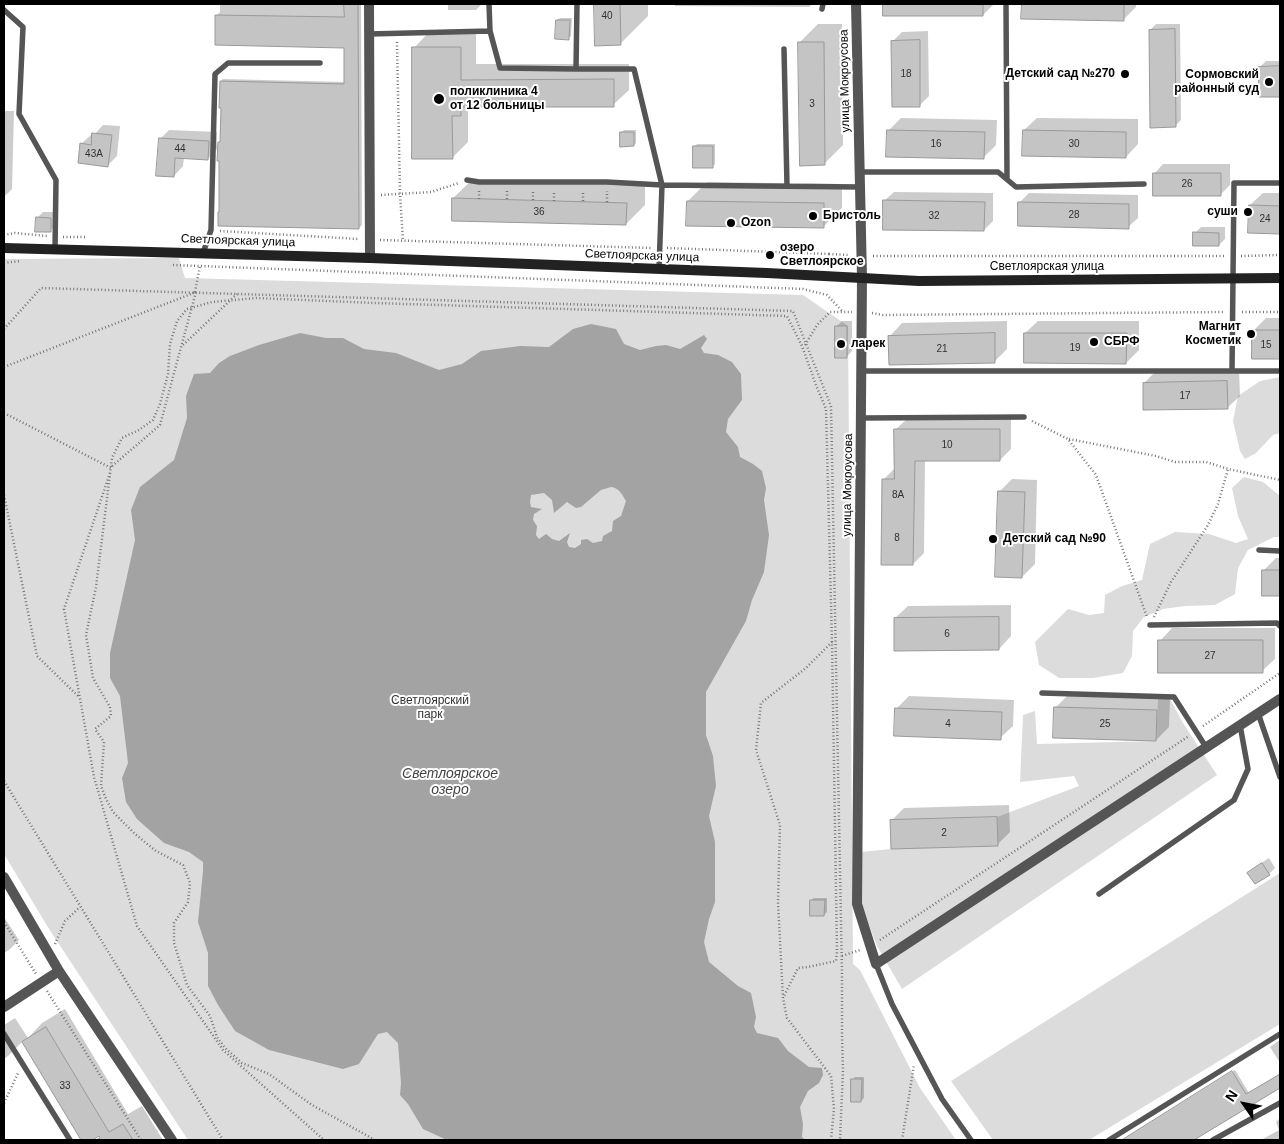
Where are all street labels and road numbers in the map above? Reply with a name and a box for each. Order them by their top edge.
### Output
street label: улица Мокроусова [837,29,853,133]
street label: Светлоярская улица [181,232,295,250]
street label: Светлоярская улица [585,247,699,265]
street label: Светлоярская улица [990,260,1104,274]
street label: улица Мокроусова [840,433,856,537]

